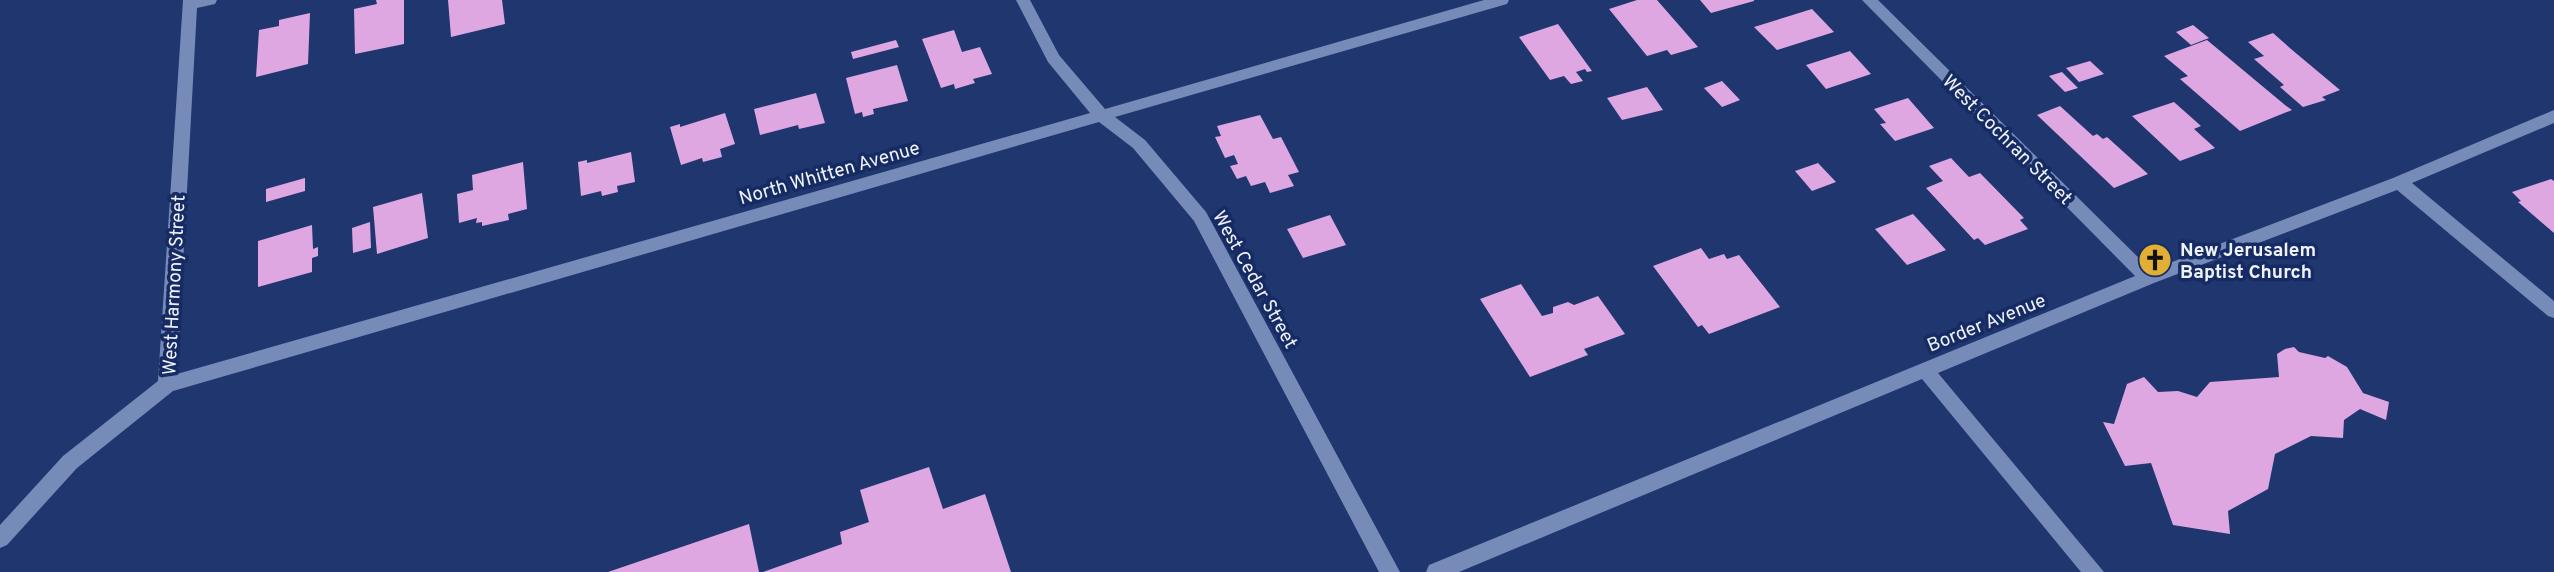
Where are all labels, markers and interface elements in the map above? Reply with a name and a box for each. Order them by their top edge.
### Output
street label: West Cochran Street [1936,70,2077,211]
street label: North Whitten Avenue [736,137,923,211]
street label: West Harmony Street [158,194,192,376]
street label: West Cedar Street [1206,207,1302,353]
place label: New Jerusalem Baptist Church [2180,239,2316,285]
church icon: New Jerusalem Baptist Church [2136,241,2174,279]
street label: Border Avenue [1924,289,2050,359]

